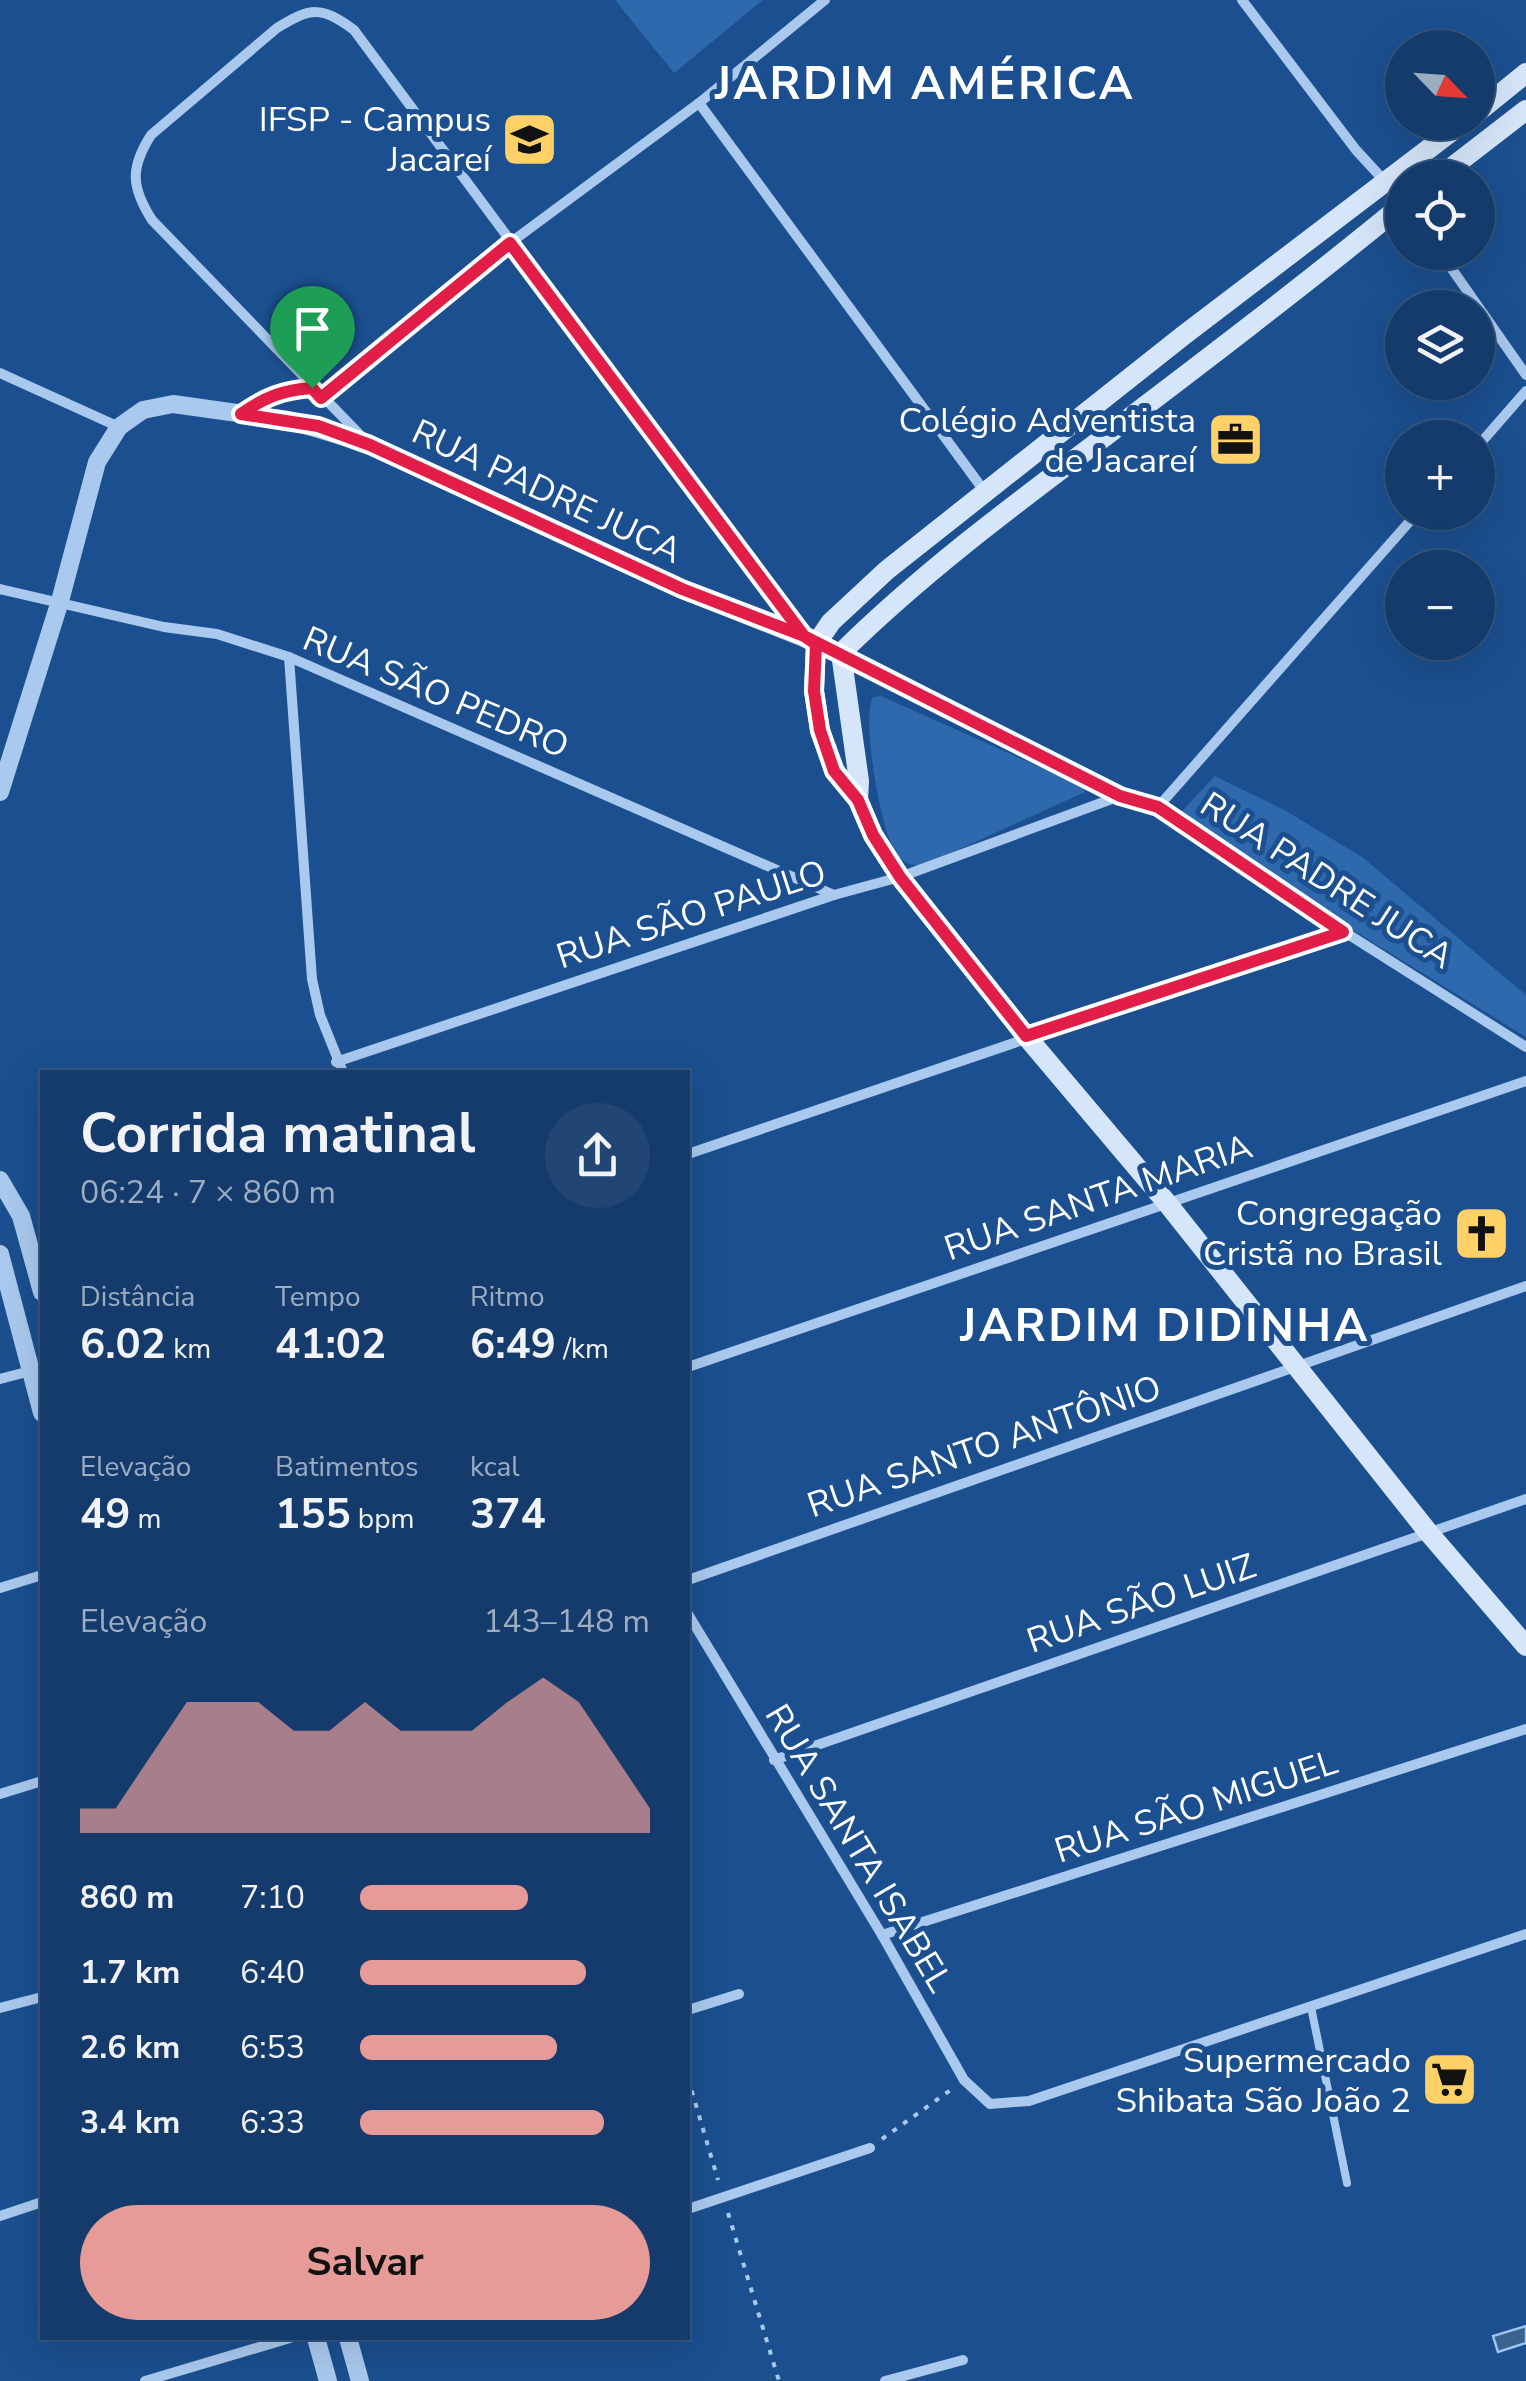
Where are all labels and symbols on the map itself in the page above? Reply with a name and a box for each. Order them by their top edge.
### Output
north arrow [1385,30,1495,140]
district label: JARDIM AMÉRICA [714,54,1135,115]
place label: IFSP - Campus Jacareí [259,96,493,183]
school or university icon: IFSP - Campus Jacareí [500,109,560,169]
pin [270,286,355,389]
place label: Colégio Adventista de Jacareí [898,397,1198,484]
street label: RUA PADRE JUCA [404,408,689,575]
office icon: Colégio Adventista de Jacareí [1205,410,1265,470]
street label: RUA SÃO PEDRO [296,615,576,770]
street label: RUA PADRE JUCA [1191,781,1462,980]
street label: RUA SÃO PAULO [550,849,832,980]
street label: RUA SANTA MARIA [938,1123,1258,1272]
place label: Congregação Cristã no Brasil [1203,1190,1443,1277]
church icon: Congregação Cristã no Brasil [1451,1203,1511,1263]
district label: JARDIM DIDINHA [959,1296,1370,1357]
street label: RUA SANTO ANTÔNIO [801,1364,1167,1529]
street label: RUA SÃO LUIZ [1021,1542,1262,1665]
street label: RUA SANTA ISABEL [754,1696,963,2001]
street label: RUA SÃO MIGUEL [1049,1739,1344,1874]
place label: Supermercado Shibata São João 2 [1115,2037,1411,2124]
supermarket icon: Supermercado Shibata São João 2 [1420,2050,1480,2110]

